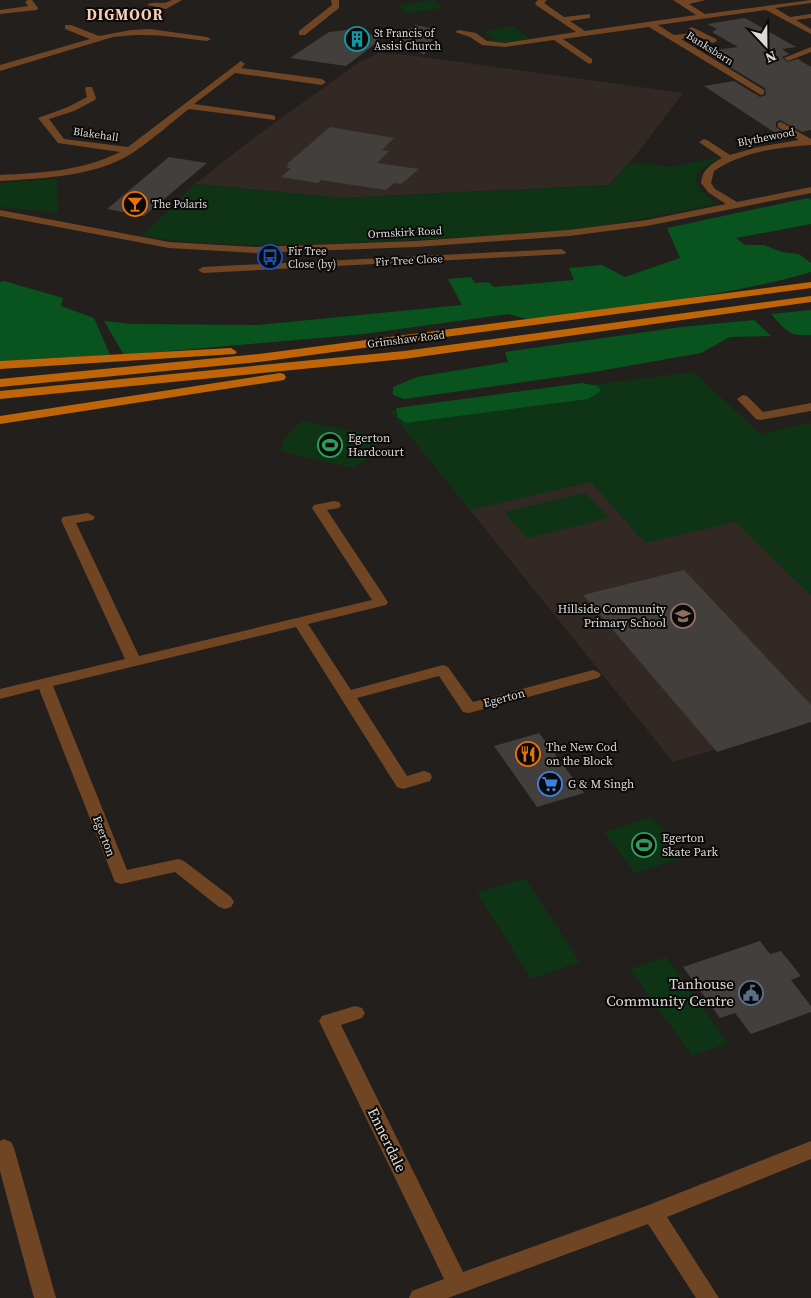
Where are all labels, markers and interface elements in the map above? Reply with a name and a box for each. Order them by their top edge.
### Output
district label: DIGMOOR [86,4,164,25]
north arrow [741,20,791,70]
building icon: St Francis of Assisi Church [344,26,370,52]
place label: St Francis of Assisi Church [374,26,441,54]
street label: Banksbarn [683,28,736,69]
text: N [762,46,779,68]
street label: Blakehall [72,124,120,145]
street label: Blythewood [736,124,797,150]
bar icon: The Polaris [122,191,148,217]
place label: The Polaris [152,197,207,212]
street label: Ormskirk Road [368,223,443,242]
bus stop icon: Fir Tree Close (by) [257,244,283,270]
place label: Fir Tree Close (by) [288,244,336,272]
street label: Fir Tree Close [375,251,444,270]
street label: Grimshaw Road [366,327,446,352]
place label: Egerton Hardcourt [348,430,404,460]
sports icon: Egerton Hardcourt [317,432,343,458]
place label: Hillside Community Primary School [558,601,667,631]
school or university icon: Hillside Community Primary School [670,603,696,629]
street label: Egerton [481,685,527,711]
place label: The New Cod on the Block [546,739,617,769]
restaurant icon: The New Cod on the Block [515,741,541,767]
supermarket icon: G & M Singh [537,771,563,797]
place label: G & M Singh [568,776,634,792]
street label: Egerton [89,813,119,859]
place label: Egerton Skate Park [662,830,719,860]
sports icon: Egerton Skate Park [631,832,657,858]
place label: Tanhouse Community Centre [606,973,734,1011]
public building icon: Tanhouse Community Centre [738,980,764,1006]
street label: Ennerdale [363,1104,412,1176]

